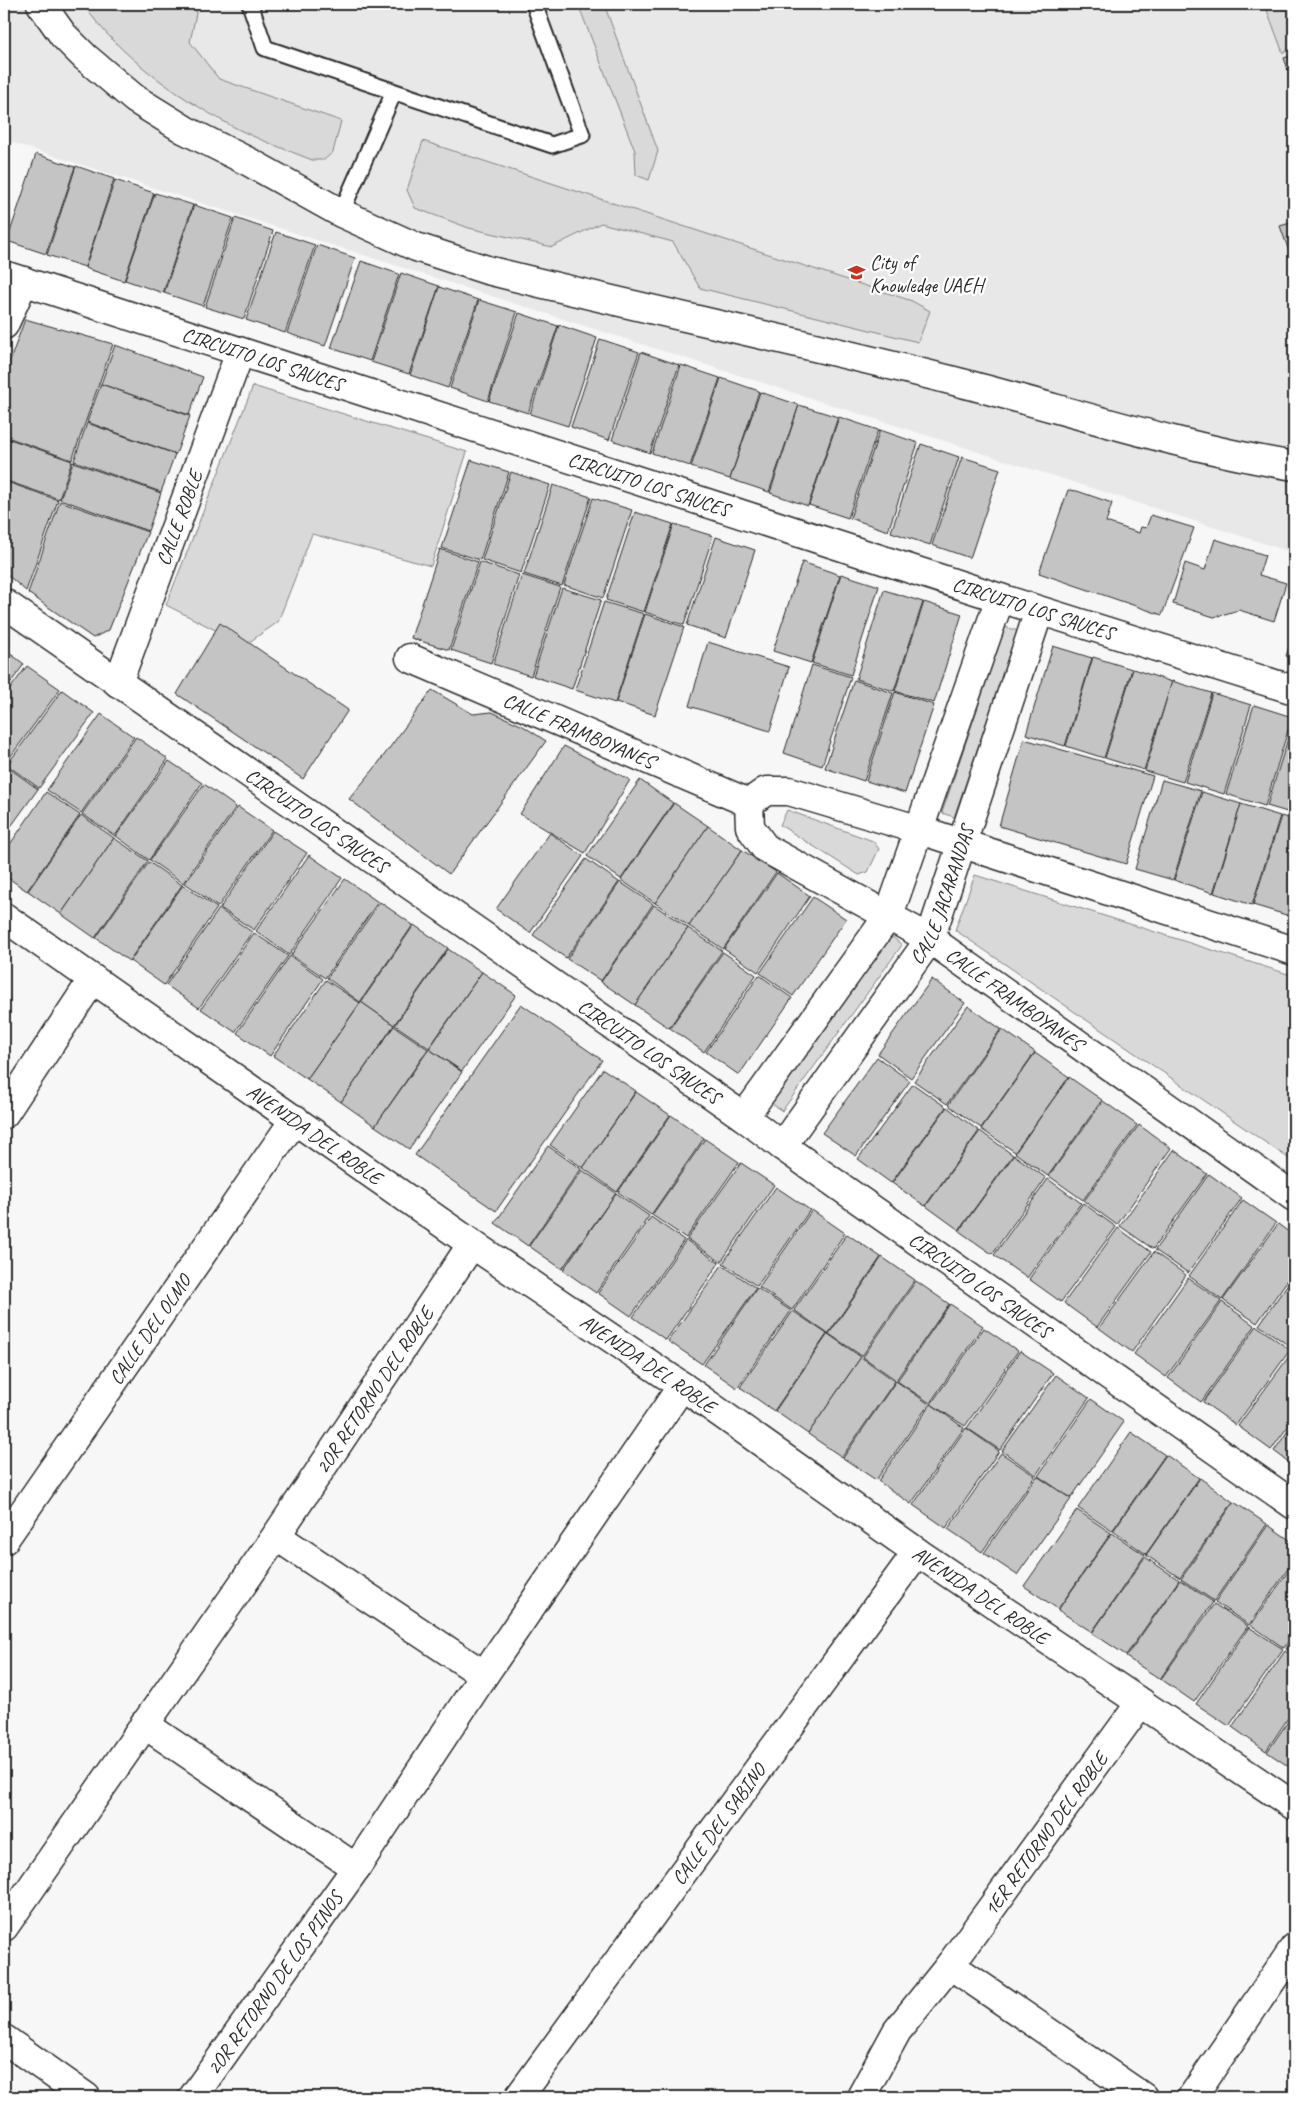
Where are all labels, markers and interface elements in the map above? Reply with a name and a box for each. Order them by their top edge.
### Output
place label: City of Knowledge UAEH [870,250,987,298]
school or university icon: City of Knowledge UAEH [846,263,866,283]
street label: CIRCUITO LOS SAUCES [179,322,349,398]
street label: CIRCUITO LOS SAUCES [565,447,736,523]
street label: CALLE ROBLE [150,465,209,569]
street label: CIRCUITO LOS SAUCES [949,571,1120,647]
street label: CALLE FRAMBOYANES [500,687,662,776]
street label: CIRCUITO LOS SAUCES [240,763,395,881]
street label: CALLE JACARANDAS [904,819,981,969]
street label: CALLE FRAMBOYANES [941,942,1091,1059]
street label: CIRCUITO LOS SAUCES [573,994,728,1112]
street label: AVENIDA DEL ROBLE [242,1079,389,1192]
street label: CIRCUITO LOS SAUCES [904,1227,1059,1346]
street label: CALLE DEL OLMO [103,1268,198,1389]
street label: 2OR RETORNO DEL ROBLE [310,1300,440,1478]
street label: AVENIDA DEL ROBLE [575,1309,723,1420]
street label: AVENIDA DEL ROBLE [908,1541,1055,1651]
street label: 1ER RETORNO DEL ROBLE [978,1746,1115,1921]
street label: CALLE DEL SABINO [666,1757,772,1890]
street label: 2OR RETORNO DE LOS PINOS [201,1885,350,2080]

